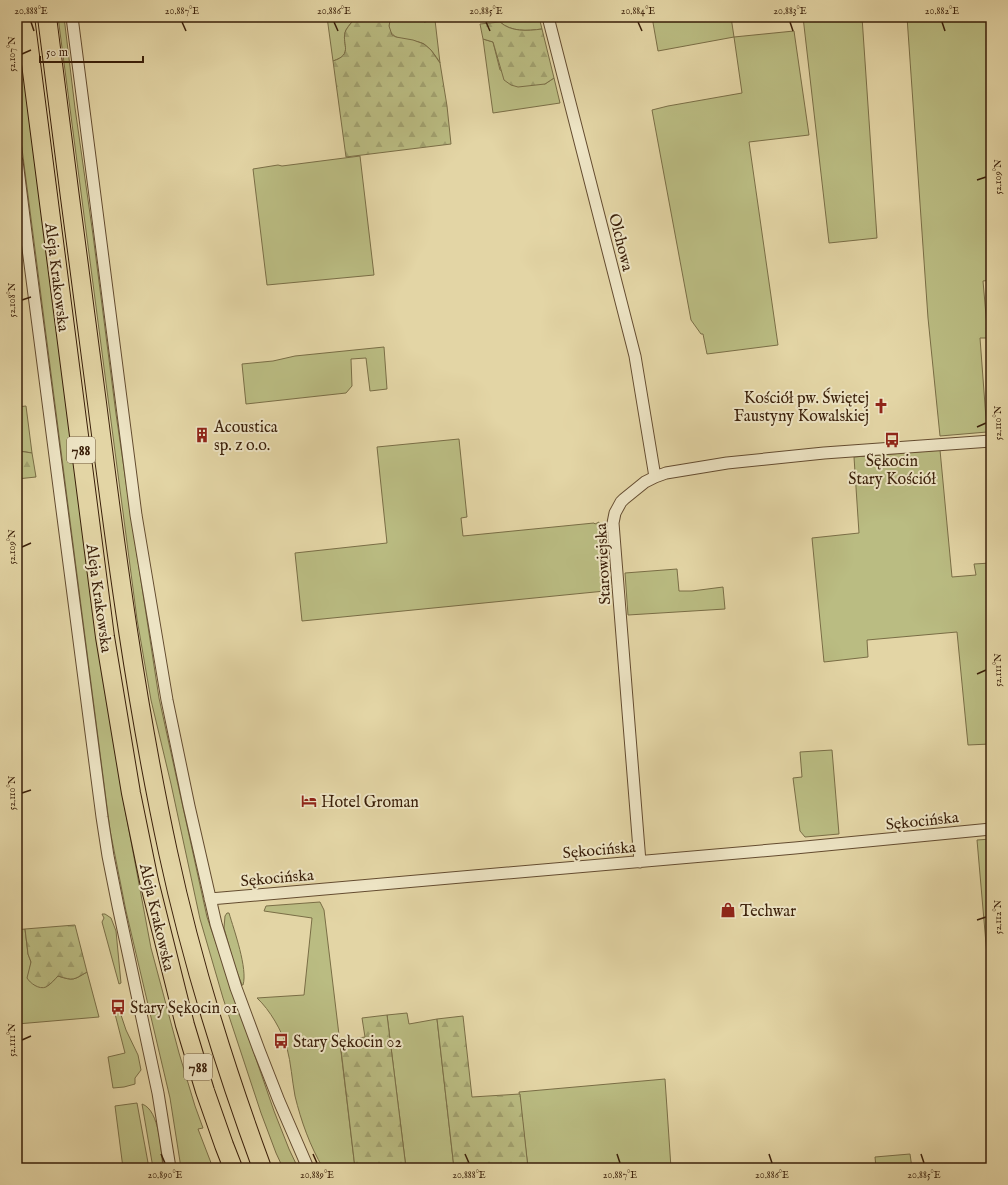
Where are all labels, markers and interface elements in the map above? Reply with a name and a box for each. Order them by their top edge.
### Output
text: 20.888°E [14,5,48,18]
text: 20.887°E [165,5,199,18]
text: 20.886°E [317,5,351,18]
text: 20.885°E [469,5,503,18]
text: 20.884°E [621,5,655,18]
text: 20.883°E [773,5,807,18]
text: 20.882°E [925,5,959,18]
text: 52.107°N [6,36,19,72]
scale bar [40,38,143,64]
text: 50 m [46,45,68,60]
text: 52.109°N [992,159,1005,195]
street label: Olchowa [603,212,637,274]
street label: Aleja Krakowska [39,221,73,333]
text: 52.108°N [6,282,19,317]
place label: Kościół pw. Świętej Faustyny Kowalskiej [734,387,869,427]
church icon: Kościół pw. Świętej Faustyny Kowalskiej [872,397,890,415]
text: 52.110°N [992,405,1005,440]
place label: Acoustica sp. z o.o. [213,418,278,456]
building icon: Acoustica sp. z o.o. [193,426,211,444]
bus stop icon: Sękocin Stary Kościół [883,431,901,449]
road number: 788 [67,437,95,463]
place label: Sękocin Stary Kościół [848,452,936,490]
street label: Starowiejska [592,522,616,605]
text: 52.109°N [6,529,19,565]
street label: Aleja Krakowska [80,542,116,654]
text: 52.111°N [992,653,1005,687]
text: 52.110°N [6,775,19,810]
hotel icon: Hotel Groman [300,792,318,810]
place label: Hotel Groman [321,793,419,813]
street label: Sękocińska [885,808,960,836]
street label: Sękocińska [562,838,637,864]
street label: Aleja Krakowska [134,861,178,973]
street label: Sękocińska [240,866,315,892]
text: 52.112°N [992,899,1005,934]
shop icon: Techwar [719,901,737,919]
place label: Techwar [740,902,796,922]
bus stop icon: Stary Sękocin 01 [109,998,127,1016]
place label: Stary Sękocin 01 [130,999,237,1019]
text: 52.111°N [6,1023,19,1057]
bus stop icon: Stary Sękocin 02 [272,1032,290,1050]
place label: Stary Sękocin 02 [293,1033,402,1053]
road number: 788 [184,1054,212,1080]
text: 20.890°E [147,1169,183,1182]
text: 20.889°E [300,1169,334,1182]
text: 20.888°E [452,1169,486,1182]
text: 20.887°E [603,1169,637,1182]
text: 20.886°E [755,1169,789,1182]
text: 20.885°E [907,1169,941,1182]

